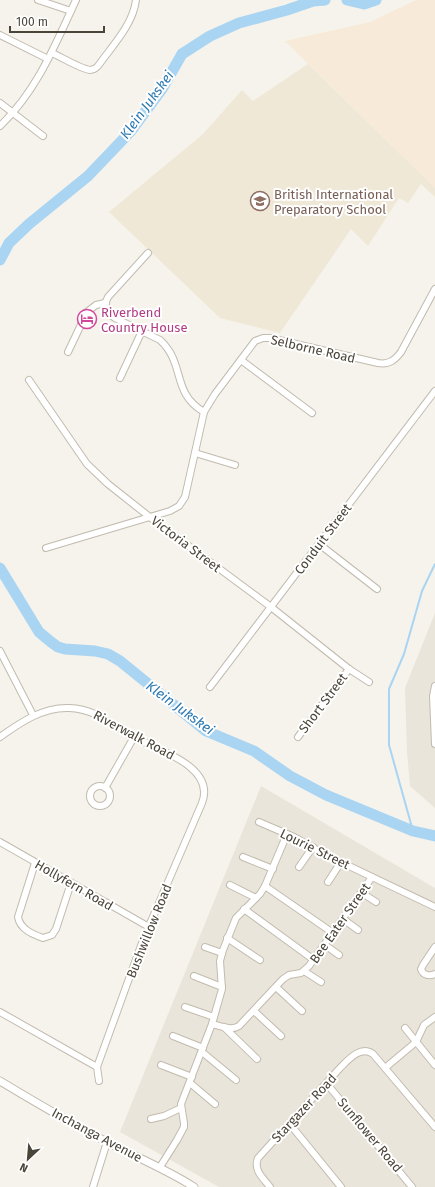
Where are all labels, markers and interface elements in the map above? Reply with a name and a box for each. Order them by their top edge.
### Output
scale bar [10,8,104,34]
text: 100 m [16,15,48,29]
water label: Klein Jukskei [117,68,177,142]
place label: British International Preparatory School [274,187,393,217]
school or university icon: British International Preparatory School [249,190,271,212]
place label: Riverbend Country House [101,305,188,335]
hotel icon: Riverbend Country House [76,308,98,330]
street label: Selborne Road [269,332,357,366]
street label: Conduit Street [292,500,355,577]
street label: Victoria Street [148,513,224,575]
street label: Short Street [296,670,350,736]
water label: Klein Jukskei [143,678,217,738]
street label: Riverwalk Road [91,707,177,763]
street label: Lourie Street [278,826,353,872]
street label: Hollyfern Road [32,857,116,913]
street label: Bee Eater Street [307,880,373,966]
street label: Bushwillow Road [123,882,175,980]
street label: Stargazer Road [268,1071,340,1145]
street label: Sunflower Road [335,1095,405,1175]
street label: Inchanga Avenue [49,1105,145,1165]
north arrow [8,1139,48,1179]
text: N [18,1160,30,1175]

